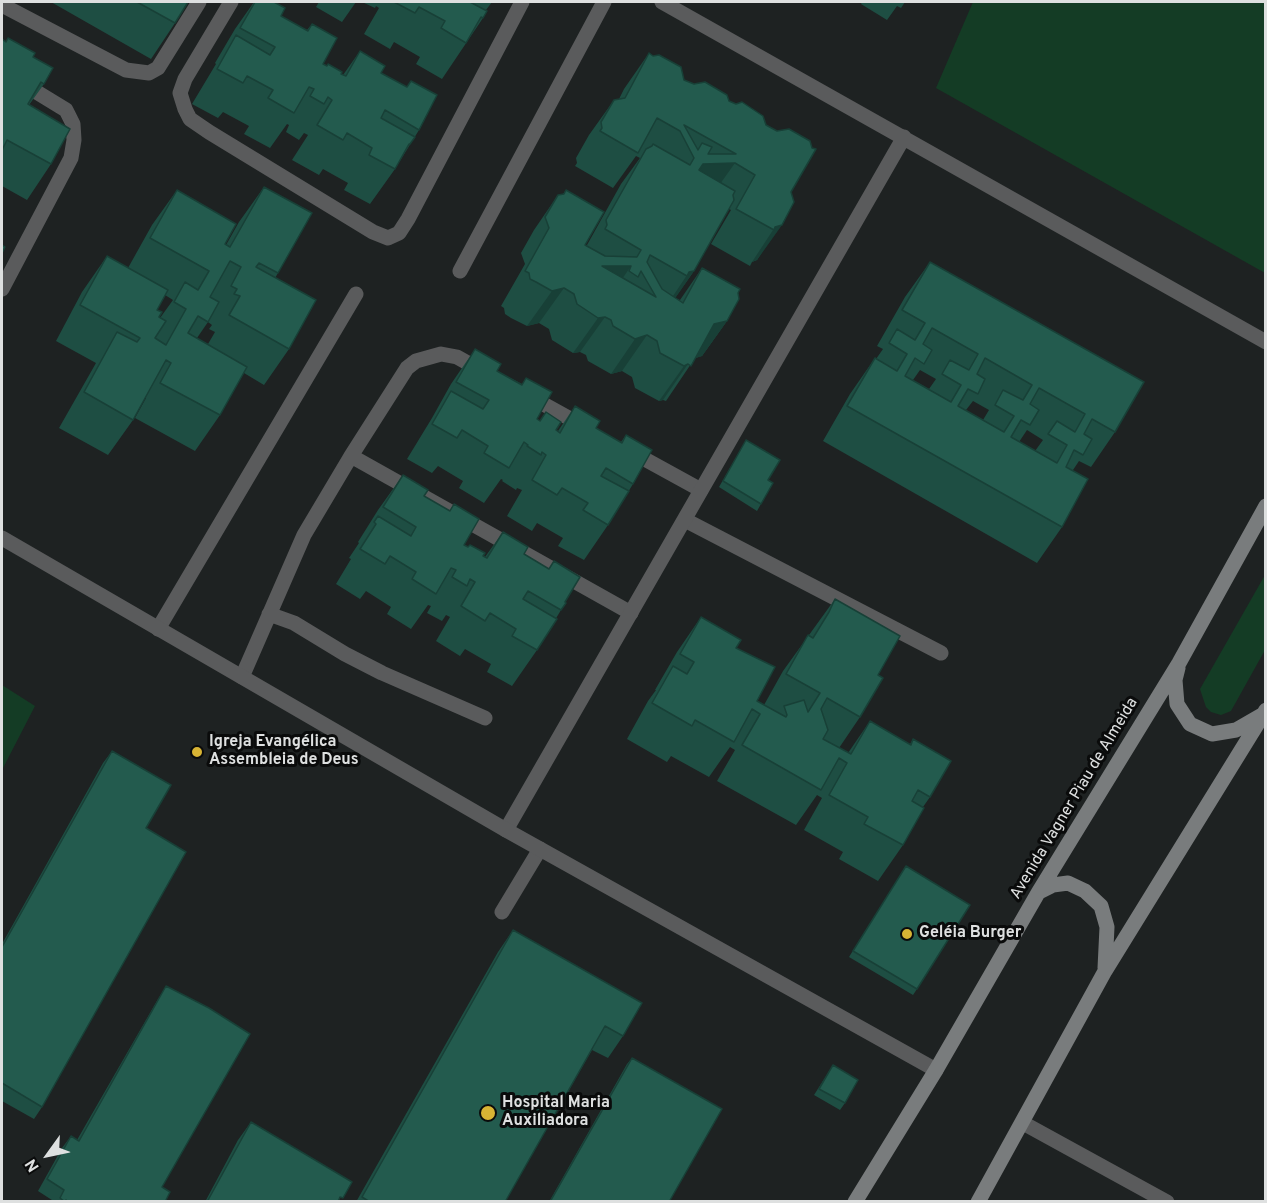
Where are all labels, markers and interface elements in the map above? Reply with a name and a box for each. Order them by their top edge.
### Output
street label: Avenida Vagner Piau de Almeida [1007,695,1143,903]
place label: Igreja Evangélica Assembleia de Deus [209,733,359,771]
marker: Igreja Evangélica Assembleia de Deus [190,745,204,759]
place label: Geléia Burger [919,924,1021,944]
marker: Geléia Burger [900,927,914,941]
place label: Hospital Maria Auxiliadora [502,1094,610,1132]
marker: Hospital Maria Auxiliadora [479,1104,497,1122]
north arrow [18,1125,78,1185]
text: N [21,1155,44,1175]

